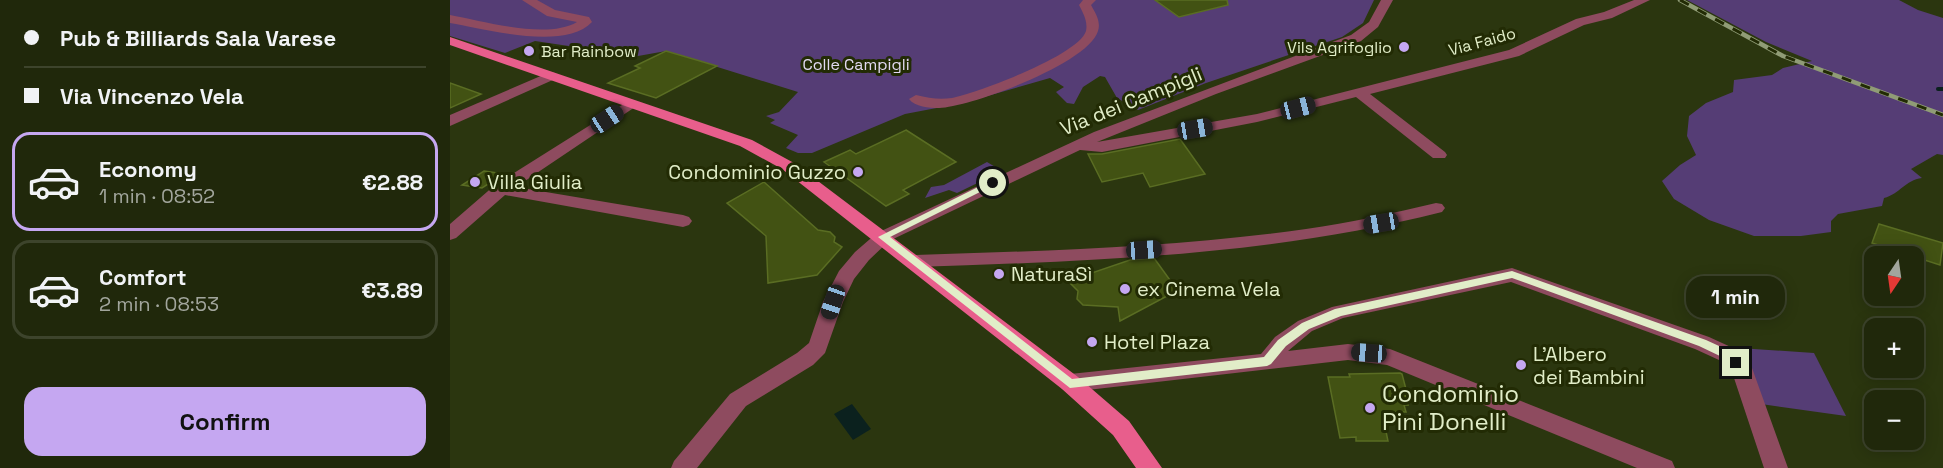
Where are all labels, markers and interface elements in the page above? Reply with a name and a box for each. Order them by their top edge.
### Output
street label: Via Faido [1446,22,1518,61]
text: Pub & Billiards Sala Varese [60,24,336,52]
place label: Vils Agrifoglio [1287,37,1392,58]
marker: Vils Agrifoglio [1397,40,1411,54]
place label: Bar Rainbow [541,41,637,62]
marker: Bar Rainbow [522,44,536,58]
park label: Colle Campigli [802,54,910,75]
street label: Via dei Campigli [1056,61,1206,141]
text: Via Vincenzo Vela [60,82,244,110]
car [1278,95,1318,121]
car [587,102,627,136]
car [1176,117,1214,141]
icon: car [27,155,81,209]
text: Economy [99,155,197,183]
place label: Condominio Guzzo [668,159,846,185]
marker: Condominio Guzzo [851,165,865,179]
text: €2.88 [362,168,423,196]
place label: Villa Giulia [487,169,582,195]
route start [979,169,1006,196]
marker: Villa Giulia [468,175,482,189]
text: 1 min · 08:52 [99,183,215,209]
car [1362,211,1400,235]
car [1125,240,1163,260]
north arrow [1864,246,1924,306]
map controls [1864,246,1924,450]
place label: NaturaSì [1011,261,1092,287]
icon: car [27,263,81,317]
text: Comfort [99,263,187,291]
marker: NaturaSì [992,267,1006,281]
text: €3.89 [361,276,423,304]
place label: ex Cinema Vela [1137,276,1280,302]
callout: 1 min [1686,276,1786,318]
car [819,282,847,322]
marker: ex Cinema Vela [1118,282,1132,296]
text: 1 min [1711,284,1760,310]
text: 2 min · 08:53 [99,291,219,317]
button: + [1864,318,1924,378]
place label: Hotel Plaza [1104,329,1210,355]
marker: Hotel Plaza [1085,335,1099,349]
place label: L'Albero dei Bambini [1533,341,1645,390]
car [1350,343,1388,363]
route end [1722,349,1749,376]
marker: L'Albero dei Bambini [1514,358,1528,372]
place label: Condominio Pini Donelli [1382,378,1519,437]
button: Confirm [24,387,426,456]
button: − [1864,390,1924,450]
marker: Condominio Pini Donelli [1363,401,1377,415]

